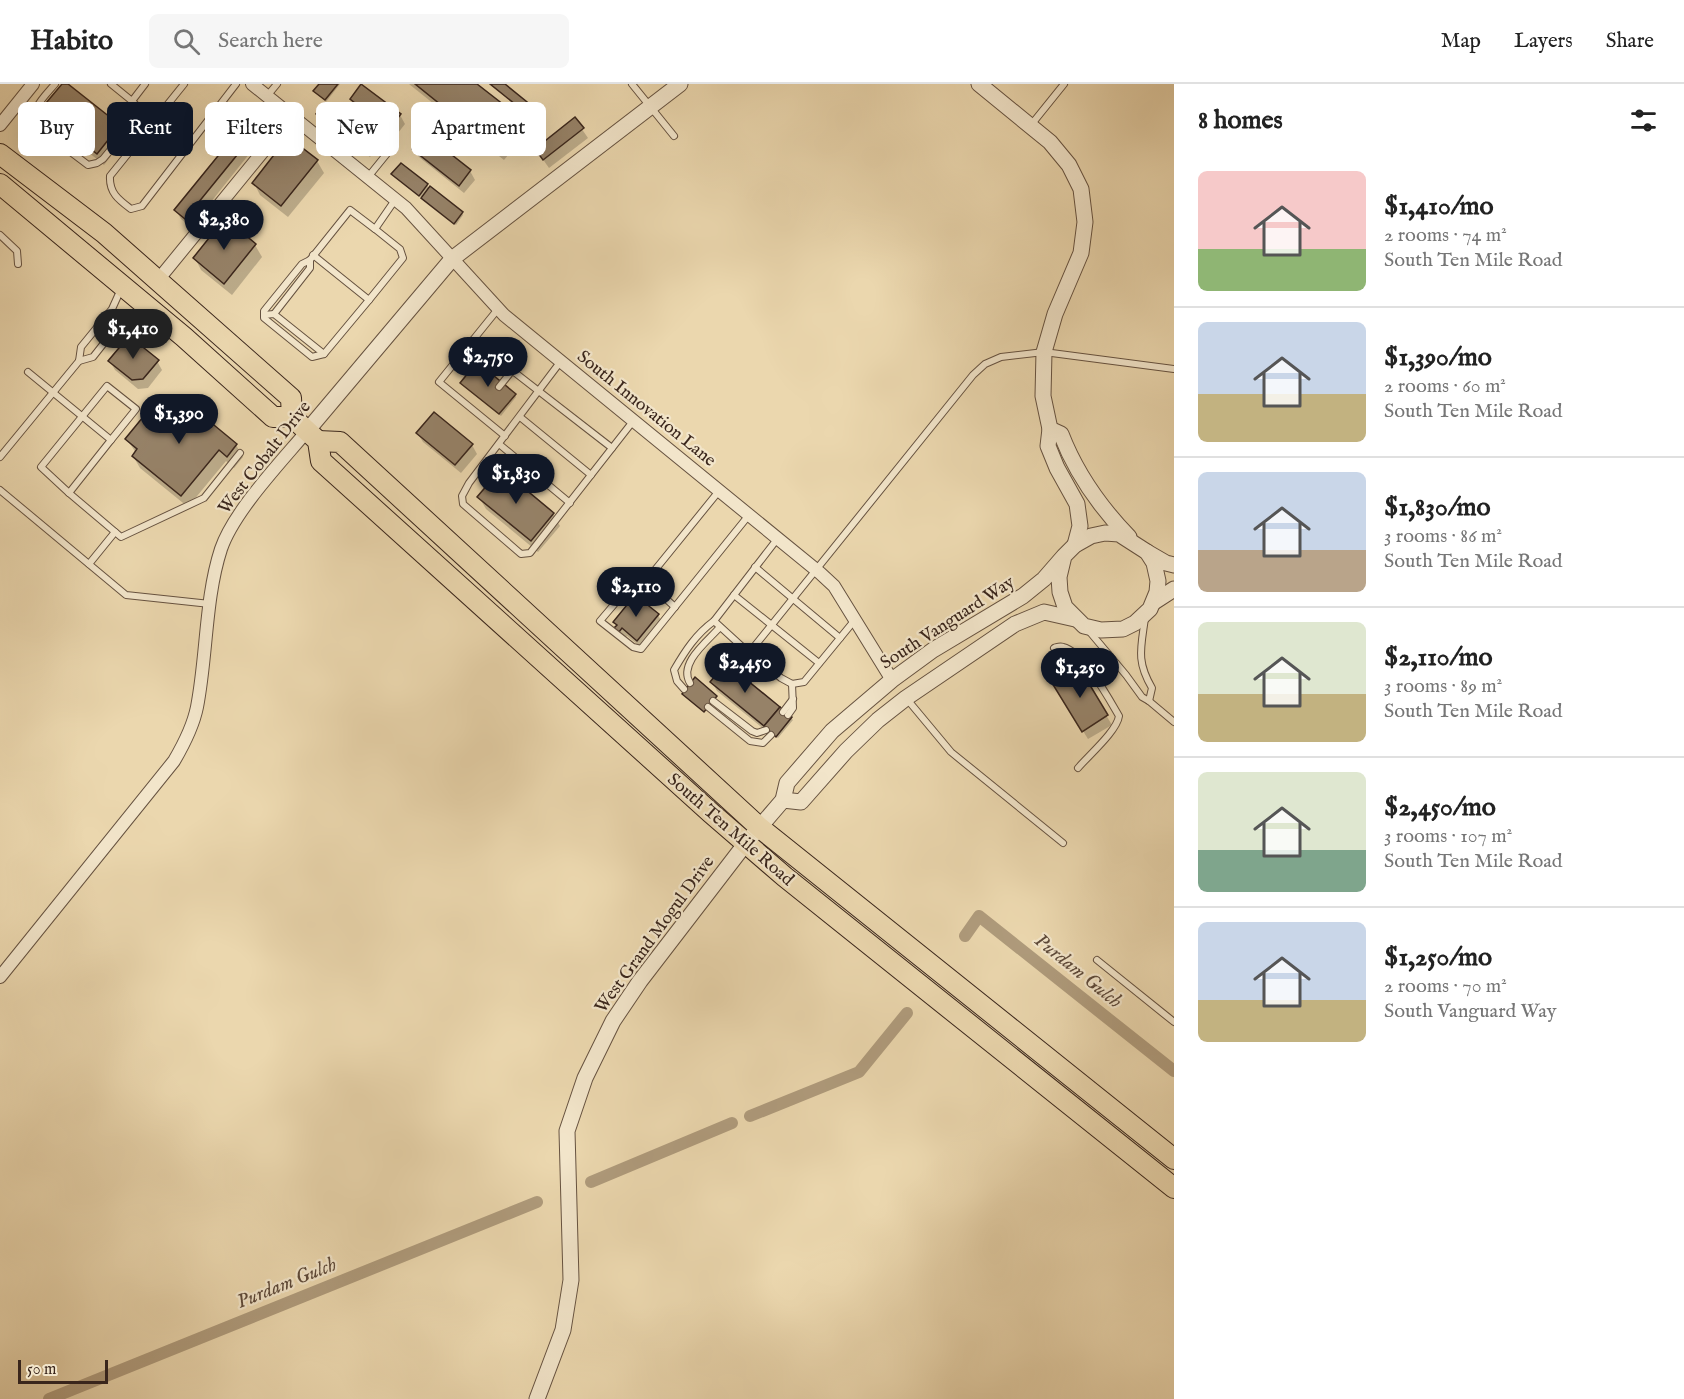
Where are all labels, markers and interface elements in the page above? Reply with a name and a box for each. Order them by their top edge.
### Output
search box [149,14,569,68]
text: Habito [30,24,113,59]
icon: search [170,25,203,58]
text: Search here [218,27,323,55]
text: Map [1441,28,1481,55]
text: Layers [1514,28,1573,55]
text: Share [1606,28,1654,55]
chip: Buy [18,102,95,156]
chip: Rent [107,102,193,156]
chip: Filters [205,102,304,156]
chip: New [316,102,399,156]
chip: Apartment [411,102,546,156]
text: 8 homes [1198,104,1283,137]
icon: filters [1627,104,1660,137]
text: $1,410/mo [1384,190,1494,223]
icon: home [1246,195,1318,267]
pin: $2,380 [175,200,273,251]
text: $2,380 [199,207,249,232]
text: 2 rooms · 74 m² [1384,223,1507,248]
text: South Ten Mile Road [1384,248,1563,273]
pin: $1,410 [84,309,182,360]
text: $1,410 [107,316,159,341]
pin: $2,750 [439,337,537,388]
text: $1,390/mo [1384,341,1492,374]
text: $2,750 [462,344,514,369]
street label: South Innovation Lane [572,346,720,472]
icon: home [1246,346,1318,418]
text: 2 rooms · 60 m² [1384,374,1506,399]
pin: $1,390 [130,394,228,445]
street label: West Cobalt Drive [214,397,317,519]
text: South Ten Mile Road [1384,399,1563,424]
text: $1,390 [154,401,204,426]
pin: $1,830 [467,454,565,505]
text: $1,830 [492,461,540,486]
text: $1,830/mo [1384,491,1491,524]
icon: home [1246,496,1318,568]
text: 3 rooms · 86 m² [1384,524,1502,549]
text: South Ten Mile Road [1384,549,1563,574]
pin: $2,110 [587,567,685,618]
street label: South Vanguard Way [876,571,1019,675]
text: $2,110 [611,574,661,599]
text: $2,110/mo [1384,641,1492,674]
pin: $2,450 [696,643,794,694]
icon: home [1246,646,1318,718]
pin: $1,250 [1031,648,1129,699]
text: $2,450 [719,650,771,675]
text: $1,250 [1055,655,1105,680]
text: 3 rooms · 89 m² [1384,674,1502,699]
text: South Ten Mile Road [1384,699,1563,724]
street label: South Ten Mile Road [662,769,798,892]
text: $2,450/mo [1384,791,1496,824]
icon: home [1246,796,1318,868]
text: 3 rooms · 107 m² [1384,824,1512,849]
text: South Ten Mile Road [1384,849,1563,874]
street label: West Grand Mogul Drive [590,852,720,1018]
water label: Purdam Gulch [1029,928,1127,1014]
text: $1,250/mo [1384,941,1492,974]
icon: home [1246,946,1318,1018]
text: 2 rooms · 70 m² [1384,974,1507,999]
text: South Vanguard Way [1384,999,1557,1024]
water label: Purdam Gulch [233,1252,341,1315]
scale bar [18,1357,108,1384]
text: 50 m [27,1360,56,1380]

